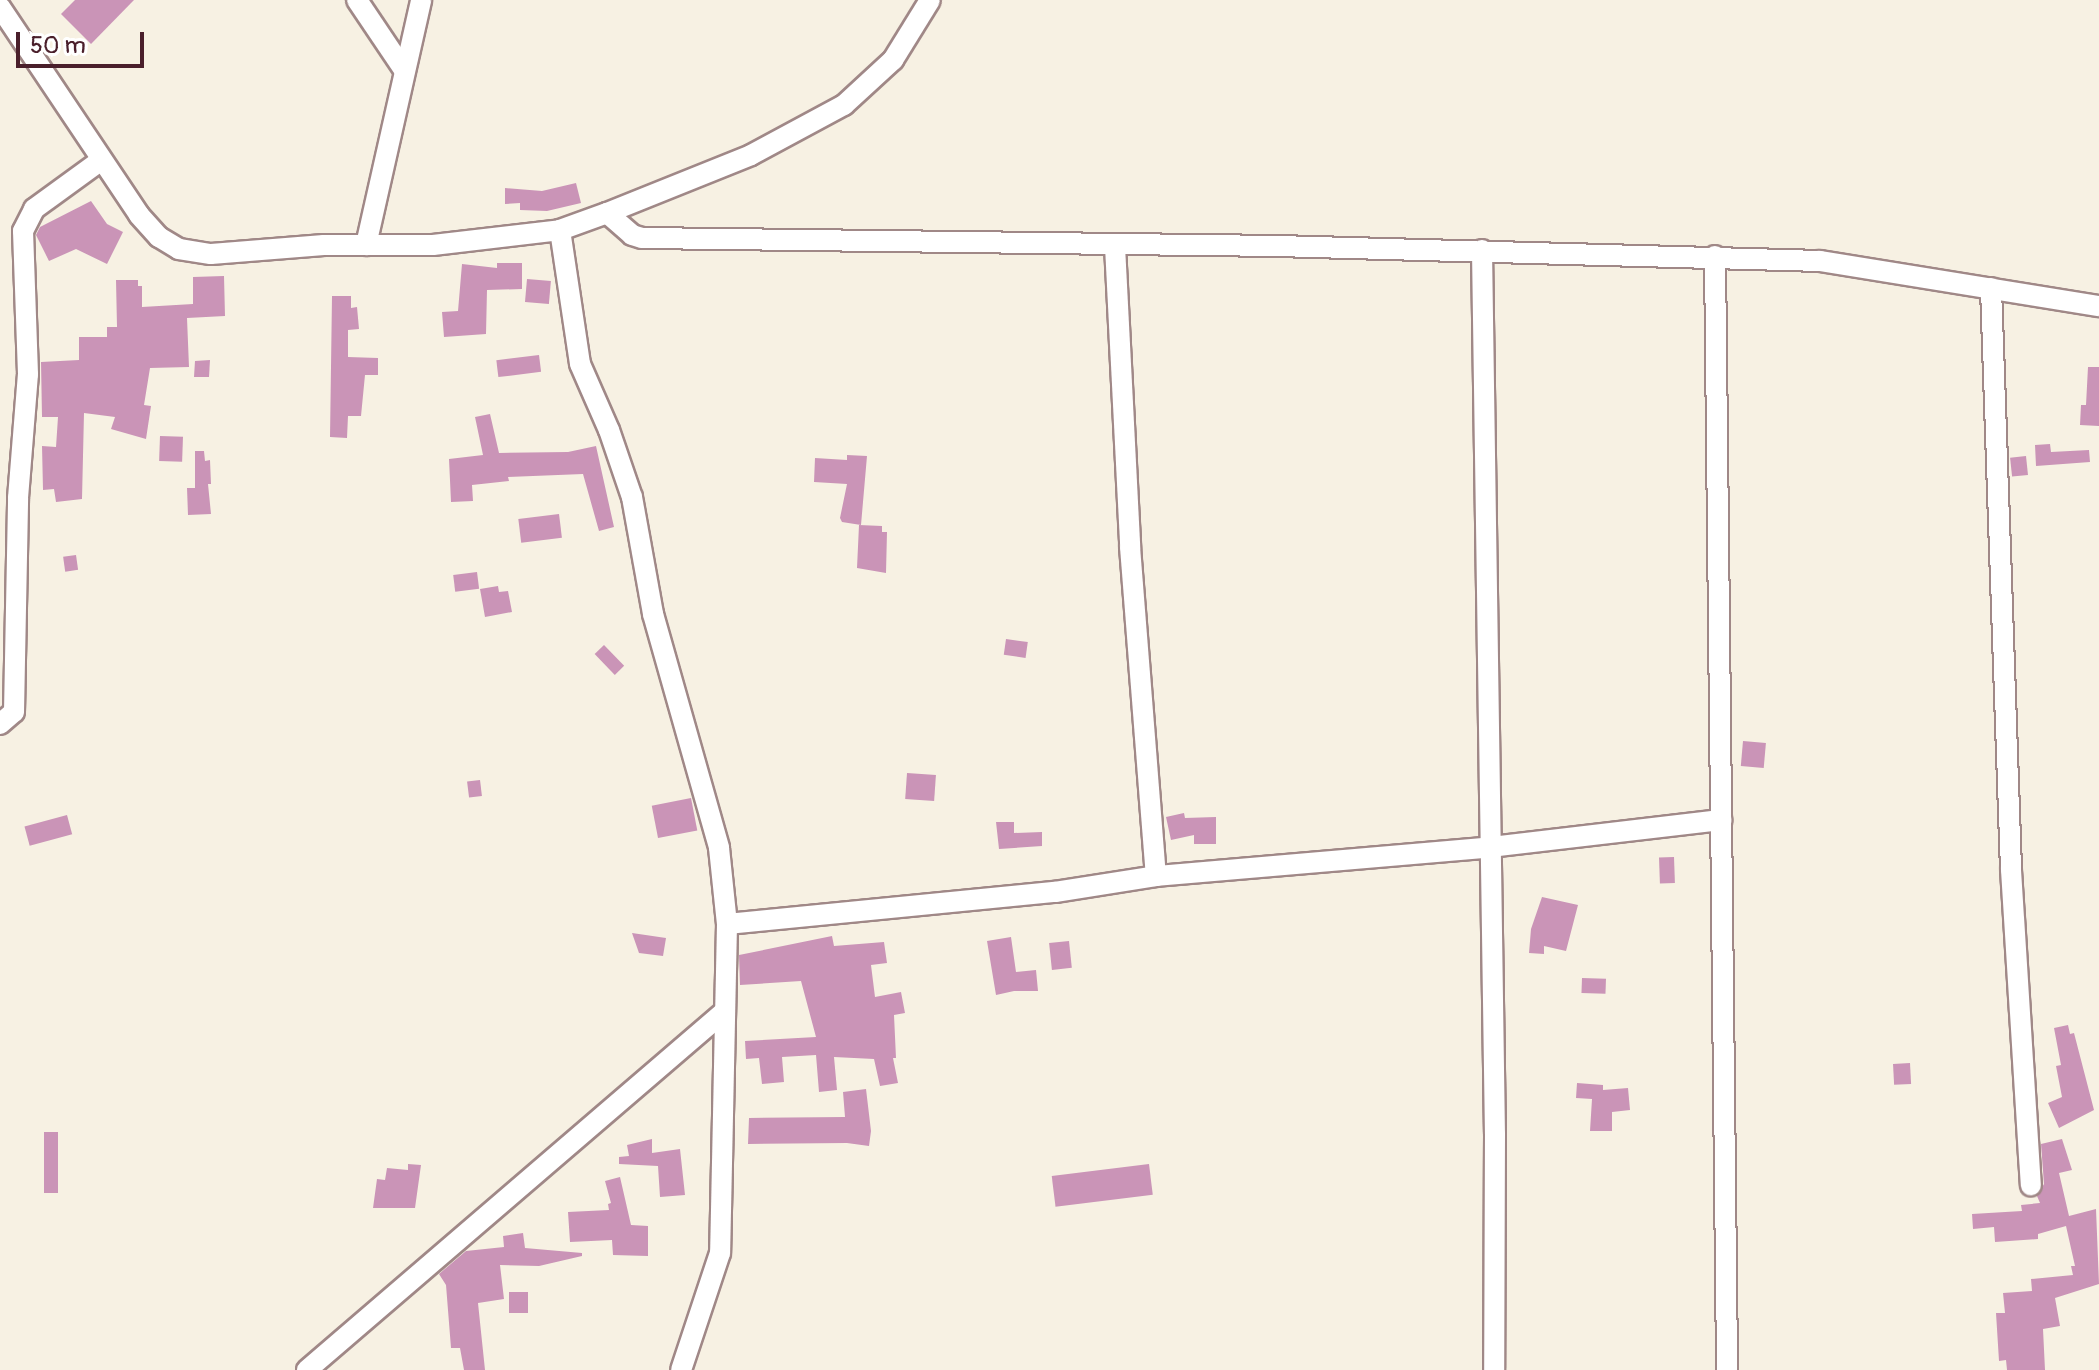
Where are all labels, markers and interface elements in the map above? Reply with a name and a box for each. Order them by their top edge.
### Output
scale bar [20,16,148,66]
text: 50 m [30,31,86,60]

